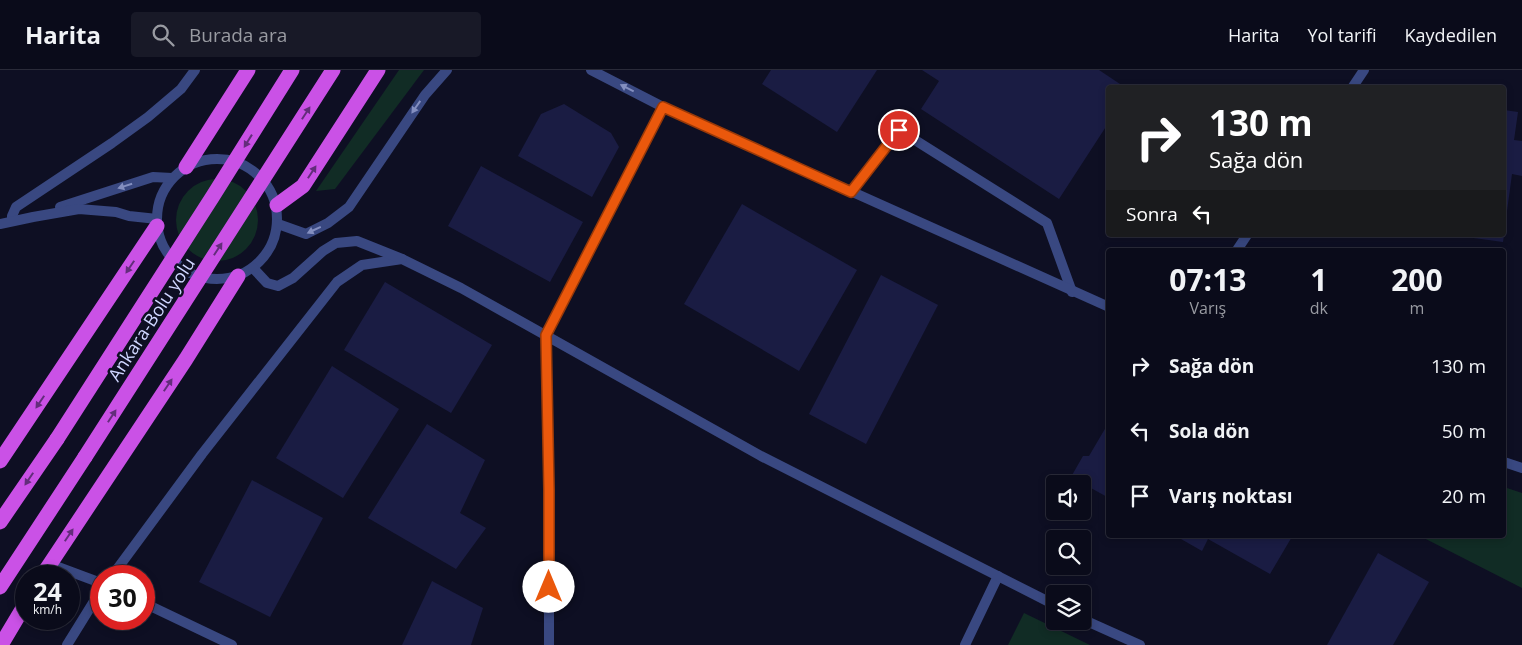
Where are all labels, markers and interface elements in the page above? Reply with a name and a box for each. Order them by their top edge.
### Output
search box [131,12,481,57]
text: Harita [25,18,101,51]
icon: search [149,21,177,49]
text: Burada ara [189,22,287,48]
text: Harita [1228,23,1280,47]
text: Yol tarifi [1308,23,1377,47]
text: Kaydedilen [1405,23,1497,47]
one-way arrow [620,84,635,92]
text: 130 m [1209,99,1313,146]
one-way arrow [411,101,421,114]
icon: right [1126,105,1191,170]
one-way arrow [301,106,310,119]
pin [878,109,920,151]
icon: arrive [885,116,913,144]
one-way arrow [243,134,252,147]
text: Sağa dön [1209,144,1303,174]
one-way arrow [307,166,316,179]
one-way arrow [117,182,132,190]
icon: left [1188,200,1216,228]
text: Sonra [1126,201,1178,227]
one-way arrow [307,226,321,234]
one-way arrow [213,243,223,256]
street label: Ankara-Bolu yolu [102,252,200,386]
text: 07:13 [1169,259,1246,300]
text: 1 [1310,259,1327,300]
text: 200 [1391,259,1443,300]
one-way arrow [125,260,135,274]
text: Varış [1190,297,1226,319]
text: dk [1310,297,1328,319]
text: m [1410,297,1424,319]
icon: right [1126,352,1154,380]
text: Sağa dön [1169,353,1254,379]
text: 130 m [1431,353,1486,379]
one-way arrow [163,379,173,392]
one-way arrow [35,396,45,409]
one-way arrow [107,409,116,422]
icon: left [1126,417,1154,445]
text: Sola dön [1169,418,1250,444]
text: 50 m [1442,418,1486,444]
one-way arrow [24,472,34,486]
map controls [1046,475,1091,630]
button: sound [1046,475,1091,520]
icon: arrive [1126,482,1154,510]
text: Varış noktası [1169,483,1293,509]
text: 20 m [1442,483,1486,509]
one-way arrow [64,529,74,542]
button: search [1046,530,1091,575]
position arrow [522,560,574,612]
speed limit sign: 30 [90,565,155,630]
text: 24 [33,574,62,608]
button: layers [1046,585,1091,630]
text: km/h [33,601,62,618]

